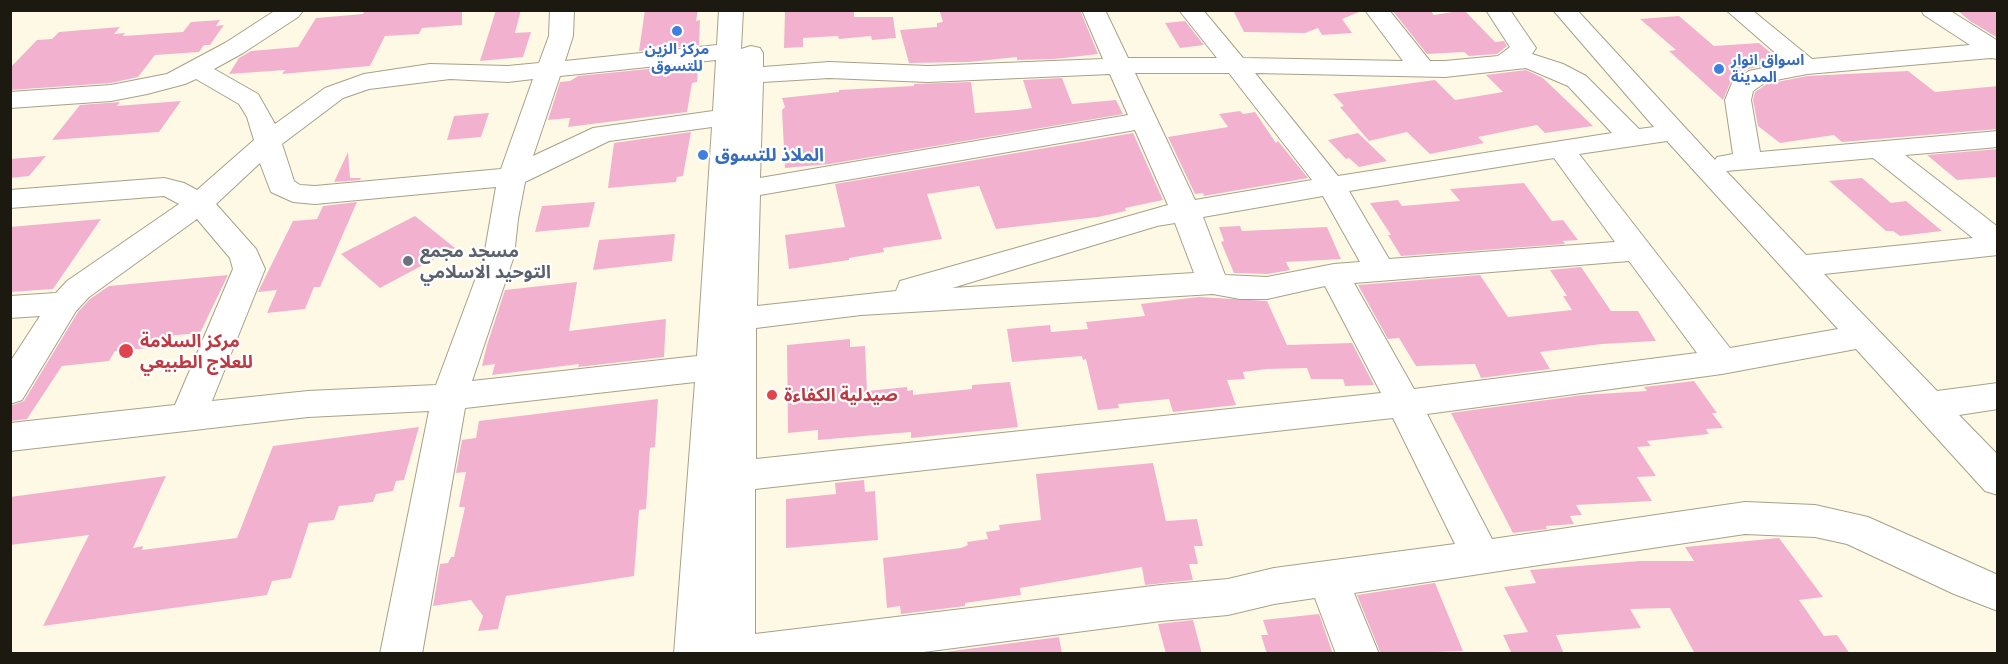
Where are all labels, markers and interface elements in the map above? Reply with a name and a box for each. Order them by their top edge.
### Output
marker: مركز الزين للتسوق [670,24,684,38]
place label: مركز الزين للتسوق [645,40,709,75]
place label: اسواق انوار المدينة [1731,51,1804,86]
marker: اسواق انوار المدينة [1712,62,1726,76]
place label: الملاذ للتسوق [715,144,824,166]
marker: الملاذ للتسوق [696,148,710,162]
place label: مسجد مجمع التوحيد الاسلامي [420,240,551,282]
marker: مسجد مجمع التوحيد الاسلامي [401,254,415,268]
place label: مركز السلامة للعلاج الطبيعي [140,330,253,372]
marker: مركز السلامة للعلاج الطبيعي [117,342,135,360]
place label: صيدلية الكفاءة [784,384,898,406]
marker: صيدلية الكفاءة [765,388,779,402]

